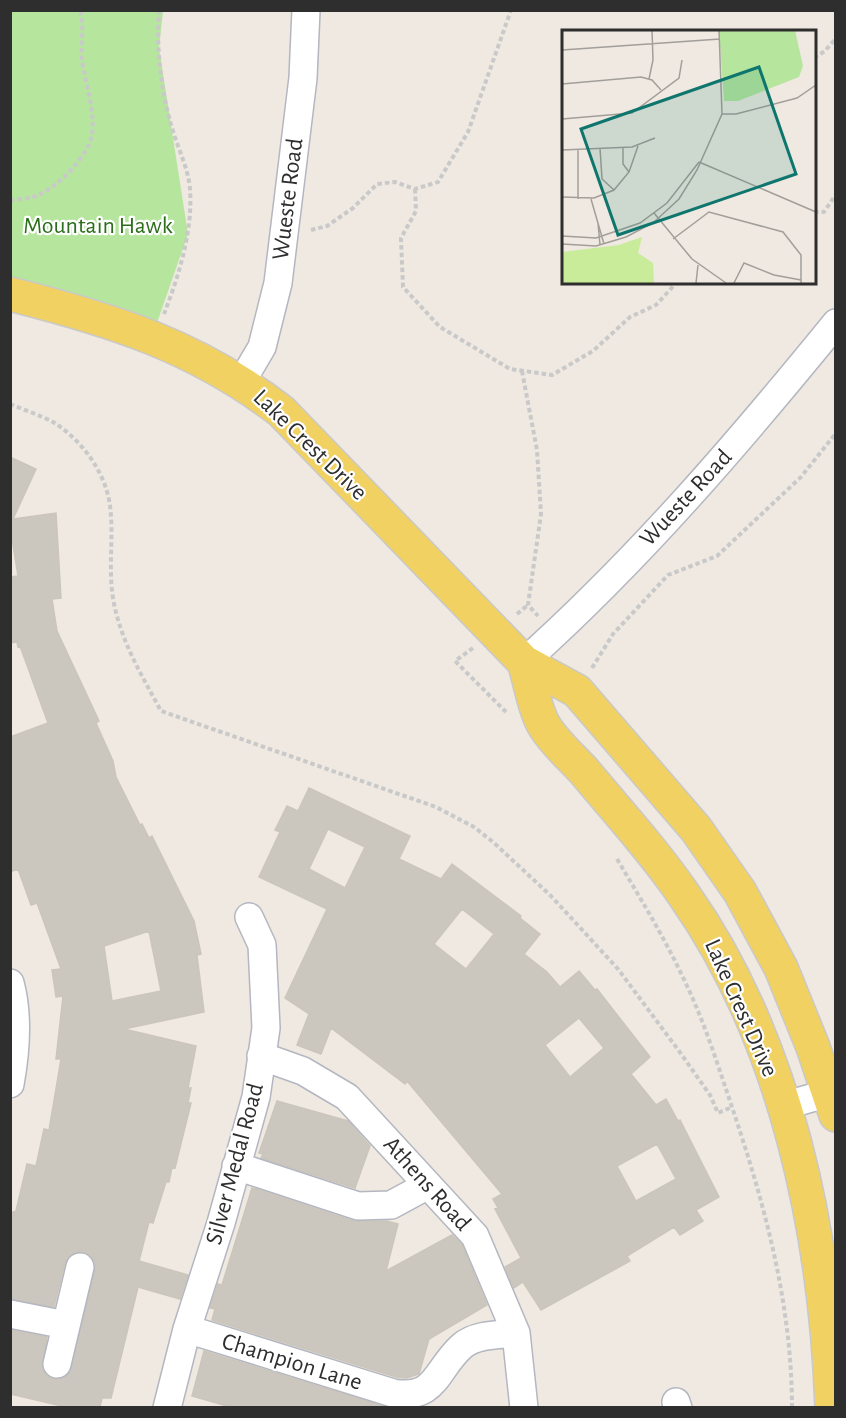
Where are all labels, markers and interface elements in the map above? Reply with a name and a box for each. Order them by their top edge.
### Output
inset map [562,30,816,284]
street label: Wueste Road [269,137,307,261]
park label: Mountain Hawk [23,214,173,238]
street label: Lake Crest Drive [248,385,372,505]
street label: Wueste Road [635,445,737,551]
street label: Lake Crest Drive [700,936,782,1080]
street label: Silver Medal Road [202,1081,268,1247]
street label: Athens Road [379,1132,475,1236]
street label: Champion Lane [219,1329,365,1395]

